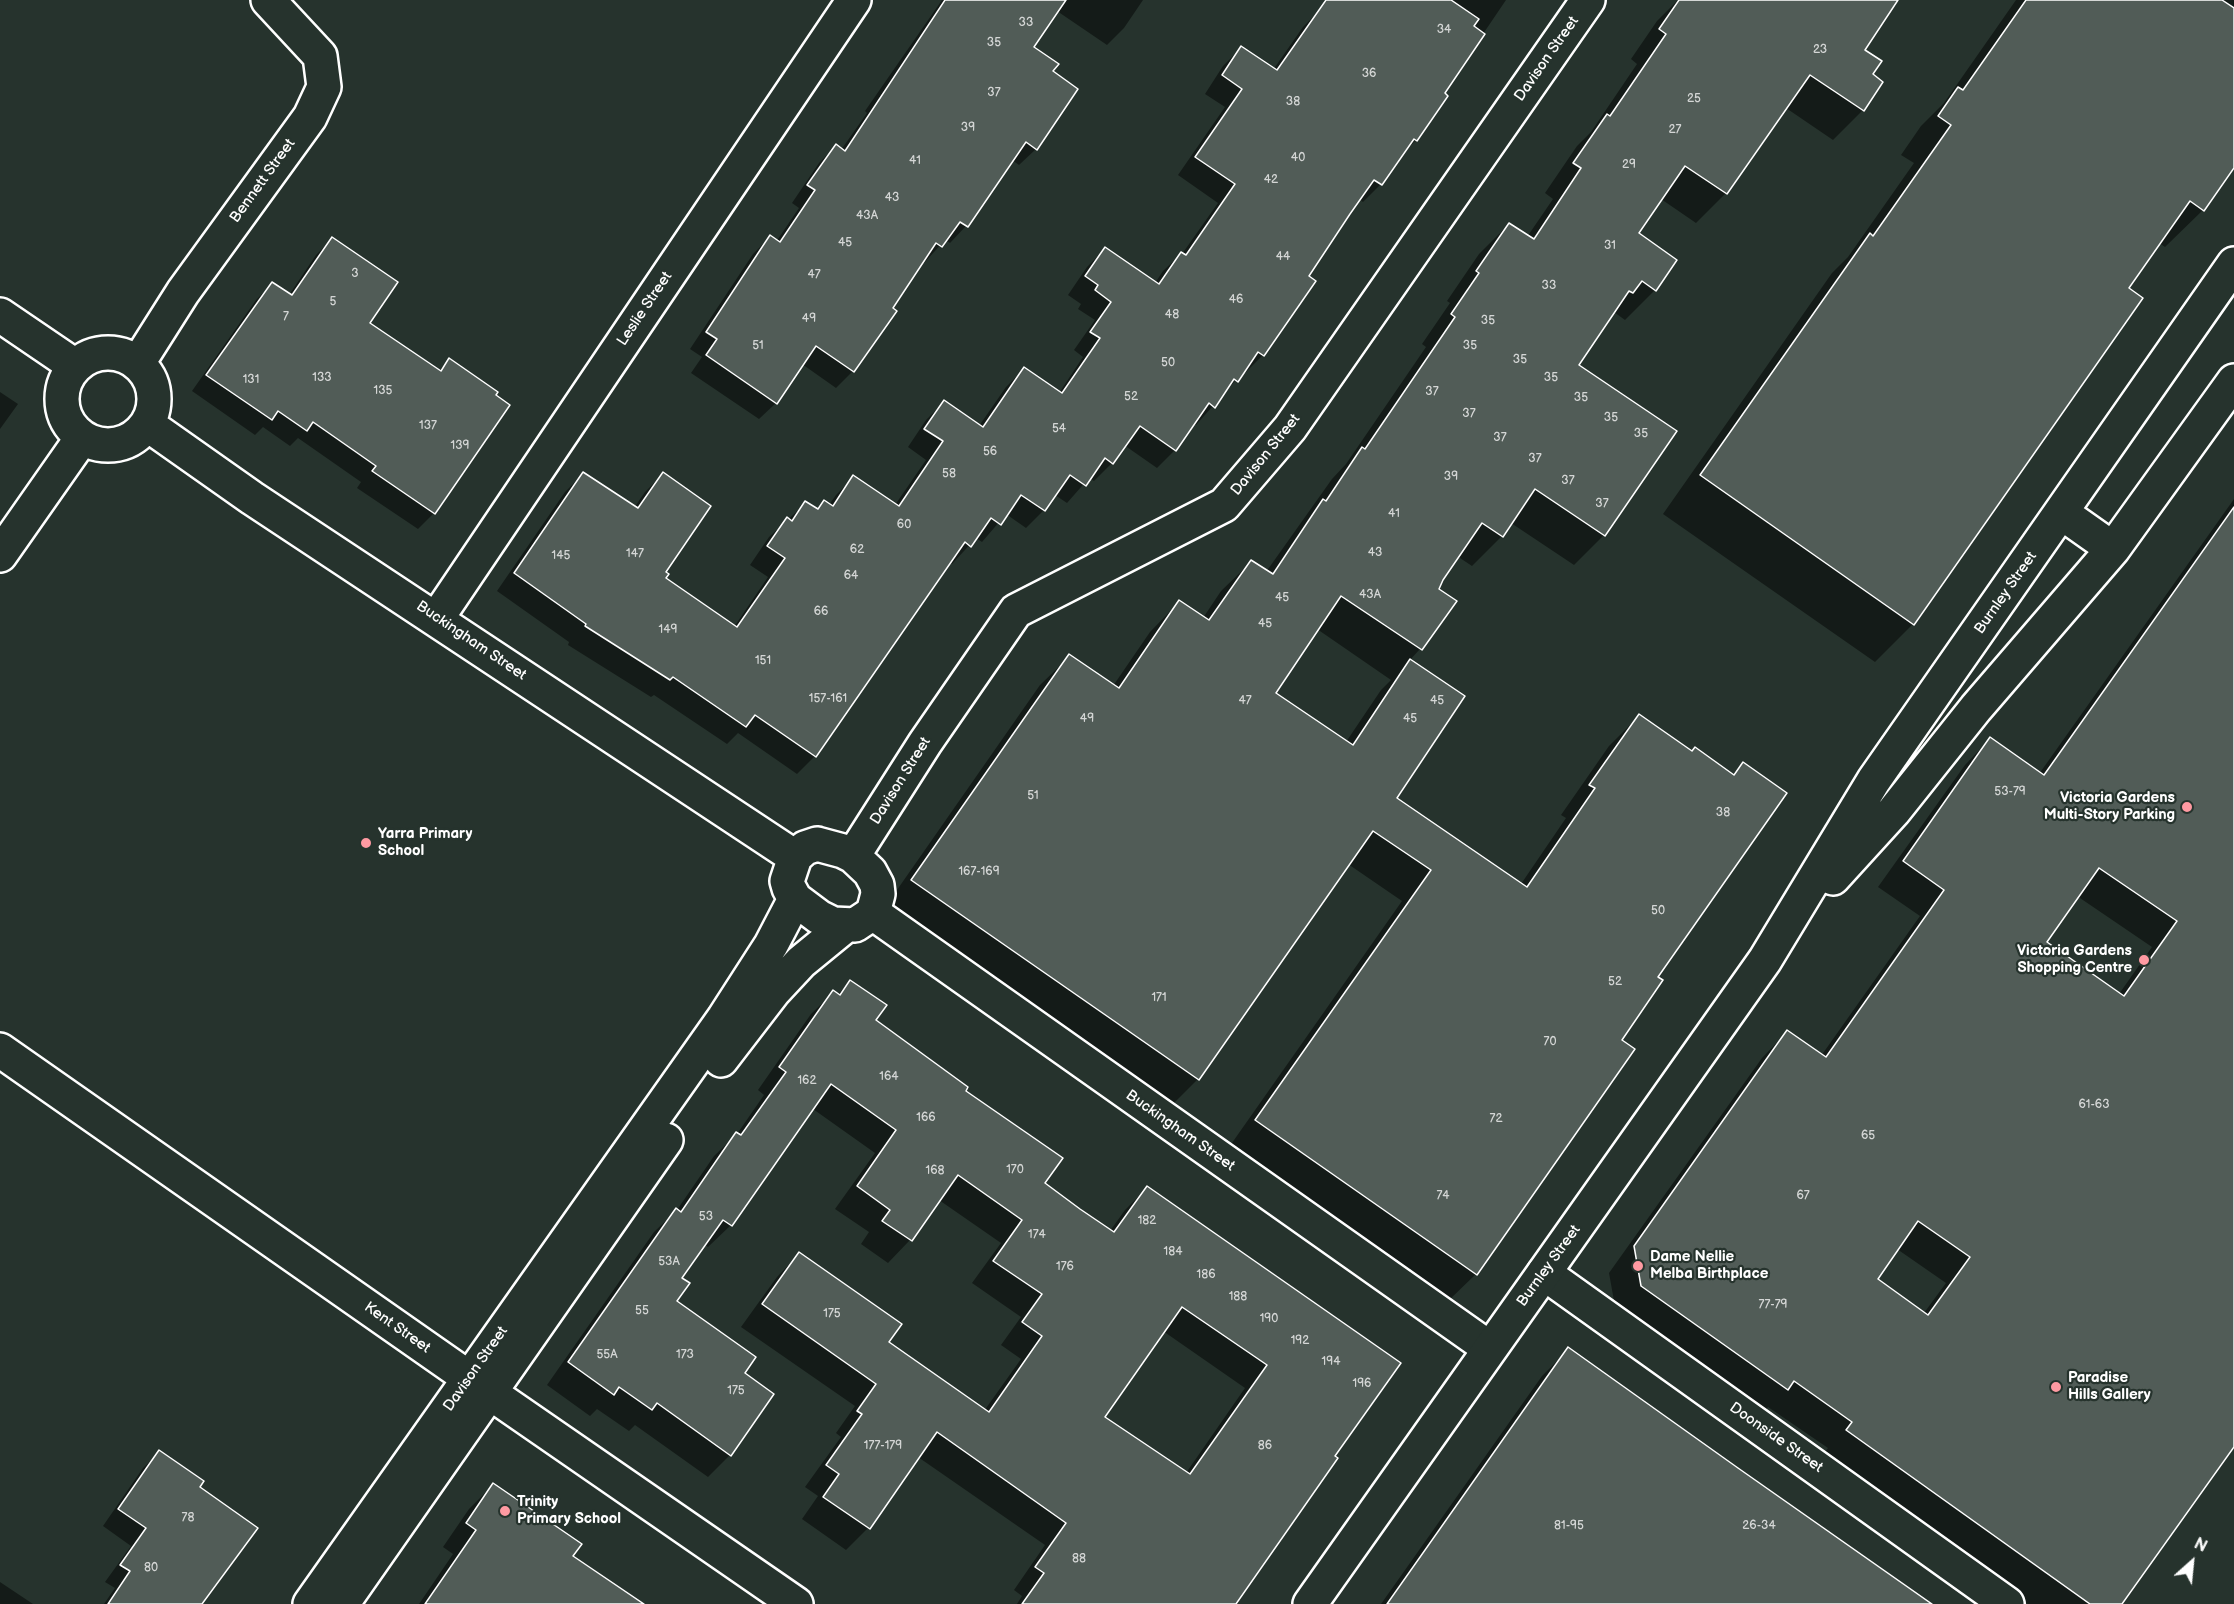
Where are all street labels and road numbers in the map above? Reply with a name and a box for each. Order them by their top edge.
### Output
street label: Davison Street [1511,13,1583,105]
street label: Bennett Street [226,135,300,227]
street label: Leslie Street [614,269,676,349]
street label: Davison Street [1228,411,1304,499]
street label: Burnley Street [1971,548,2041,638]
street label: Buckingham Street [412,597,530,685]
street label: Davison Street [867,734,935,828]
street label: Buckingham Street [1122,1087,1238,1175]
street label: Burnley Street [1513,1222,1585,1310]
street label: Kent Street [360,1299,434,1357]
street label: Davison Street [440,1323,512,1415]
street label: Doonside Street [1726,1399,1826,1477]

